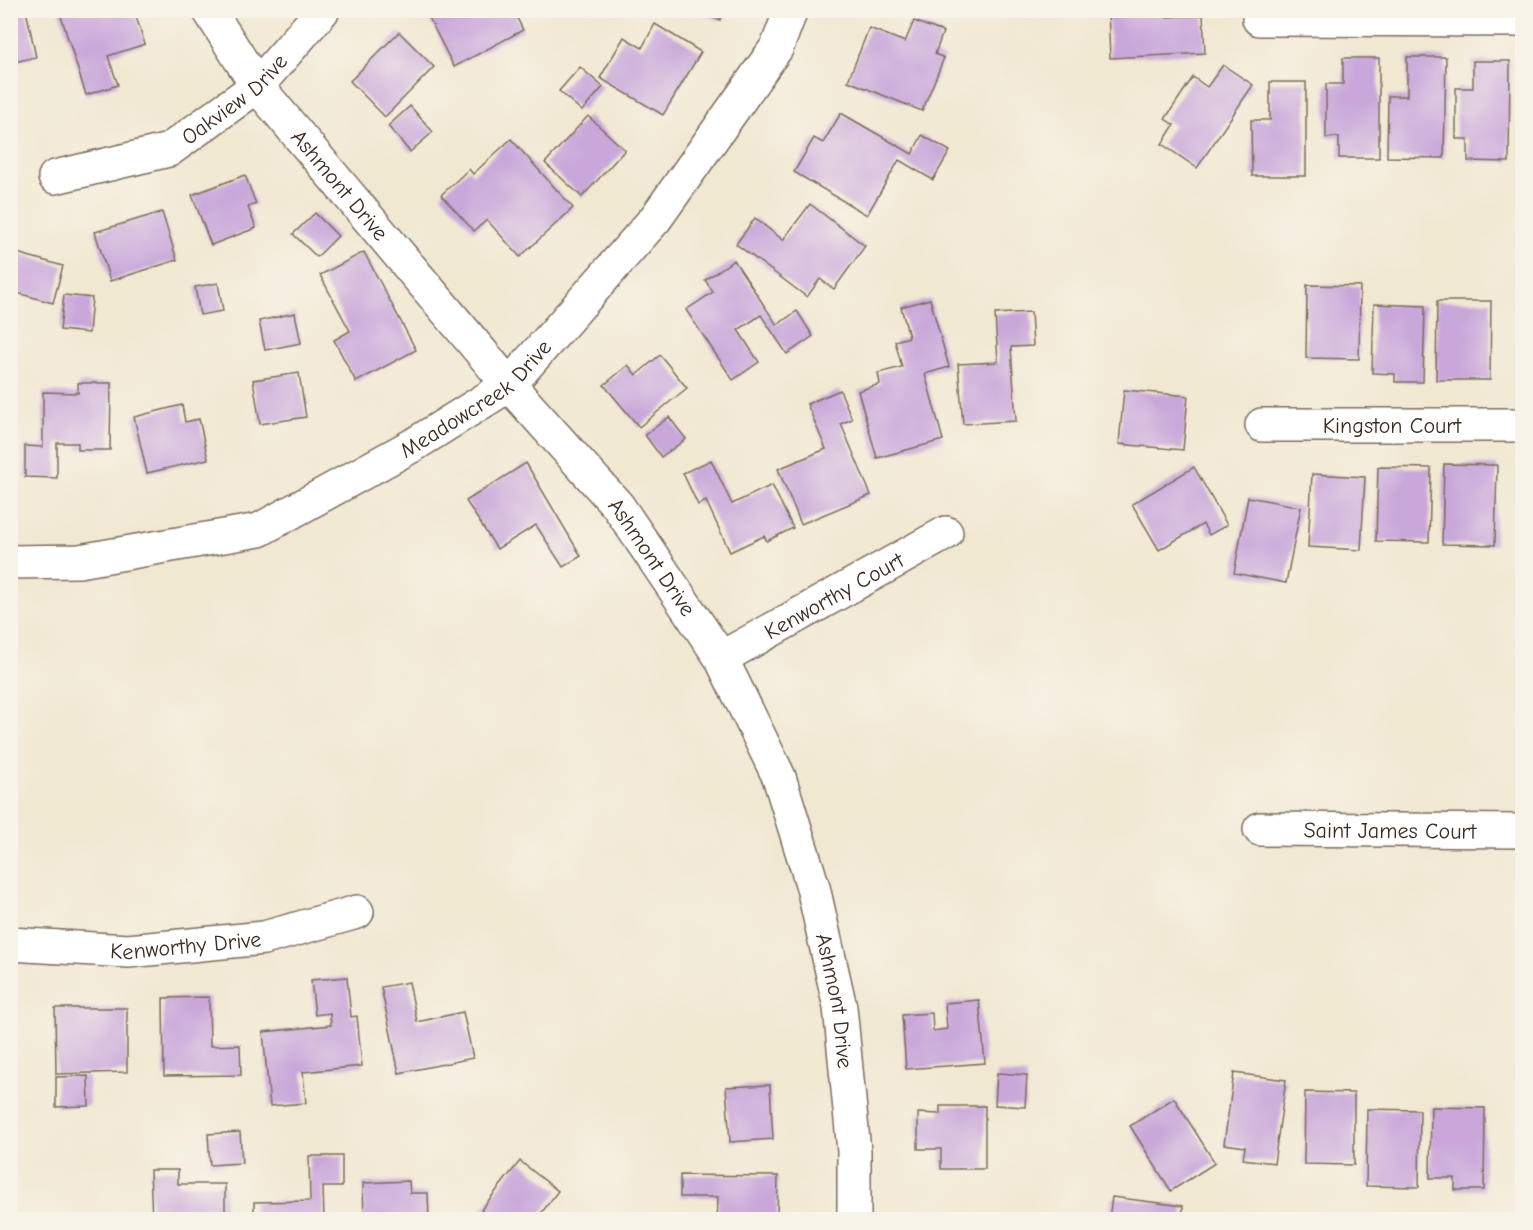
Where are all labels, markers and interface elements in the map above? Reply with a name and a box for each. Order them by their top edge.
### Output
street label: Oakview Drive [177,49,293,151]
street label: Ashmont Drive [285,125,393,246]
street label: Meadowcreek Drive [396,334,557,464]
street label: Kingston Court [1323,413,1462,439]
street label: Ashmont Drive [603,493,701,621]
street label: Kenworthy Court [760,547,909,645]
street label: Saint James Court [1303,817,1477,845]
street label: Kenworthy Drive [109,926,262,965]
street label: Ashmont Drive [810,931,858,1070]

